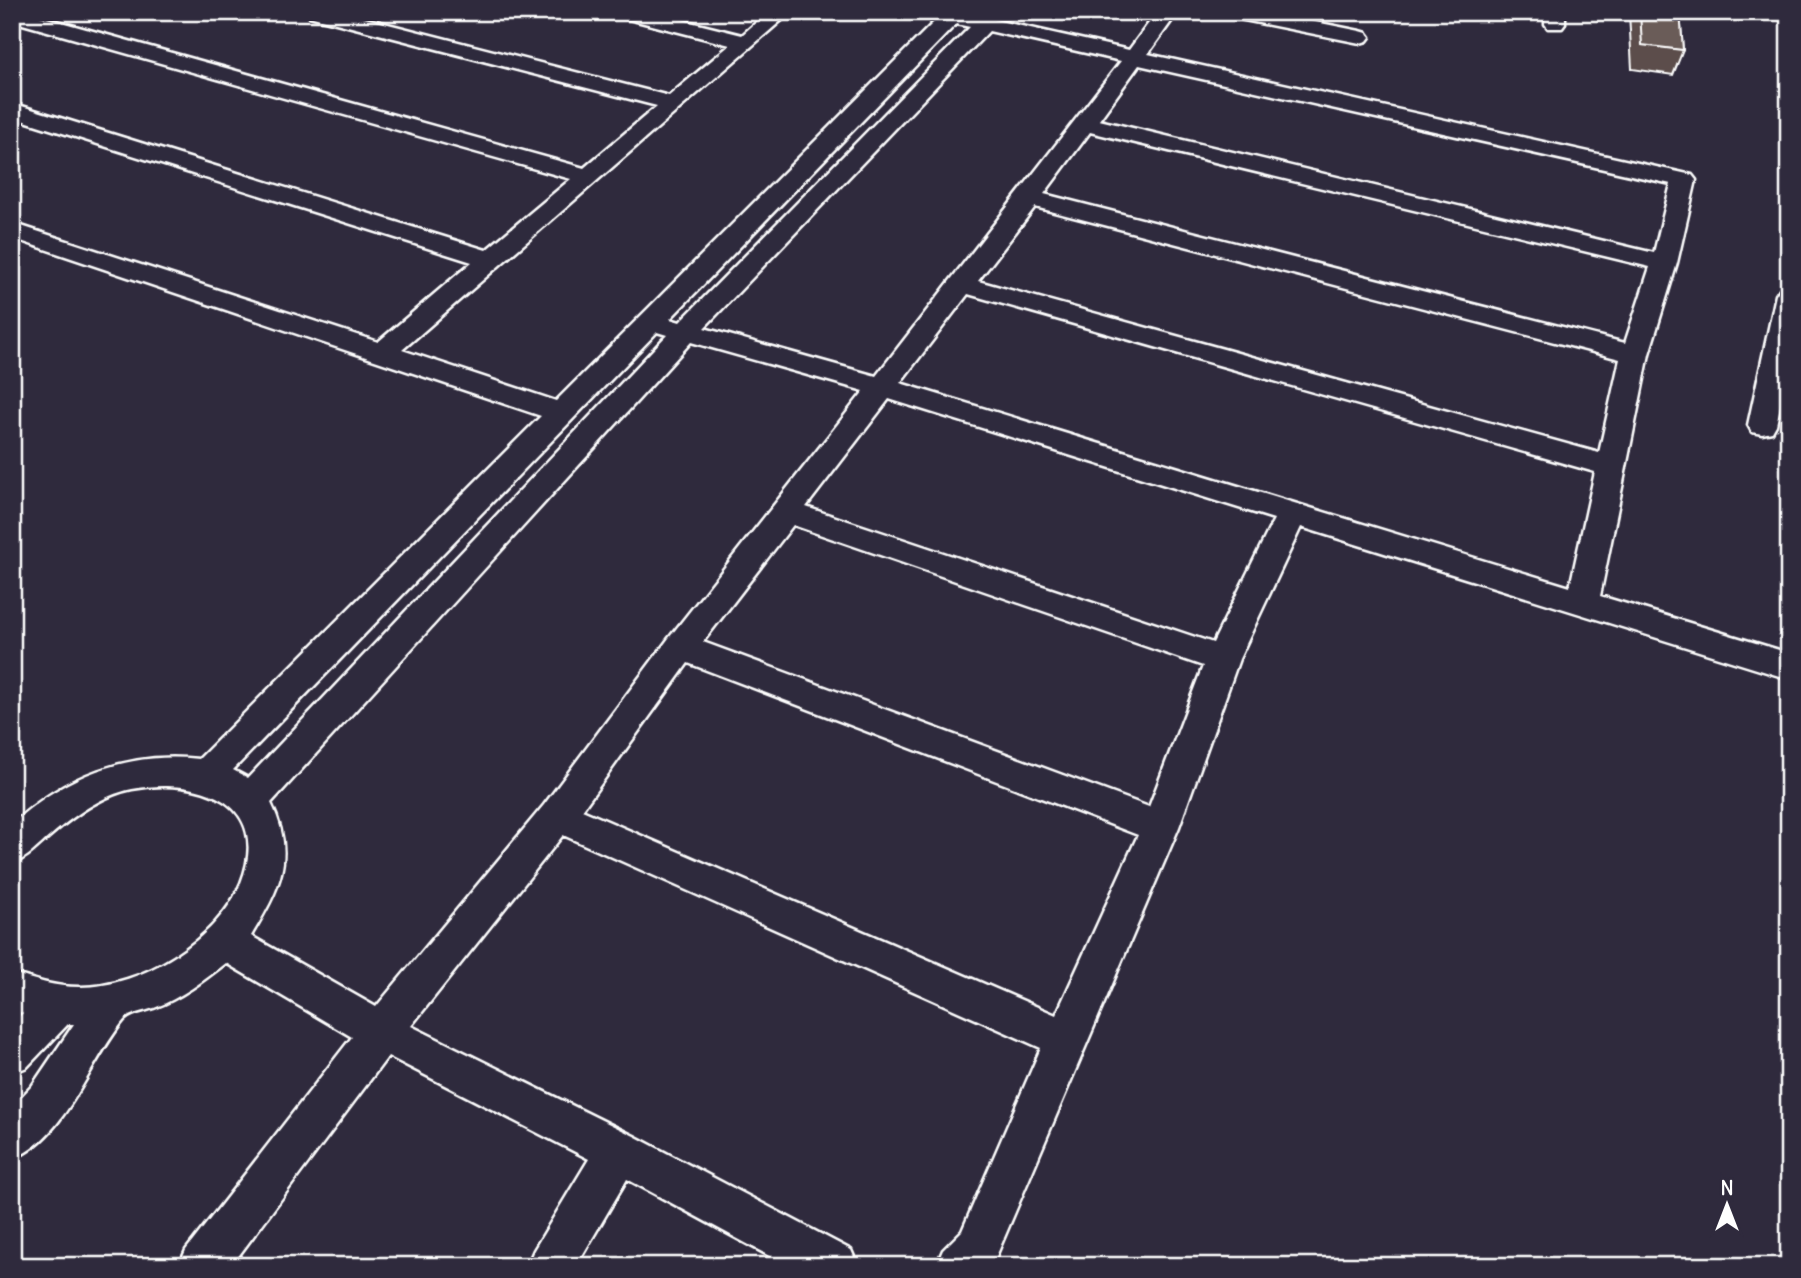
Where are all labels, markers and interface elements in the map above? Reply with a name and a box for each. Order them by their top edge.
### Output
north arrow [1692,1170,1762,1240]
text: N [1720,1176,1734,1200]

